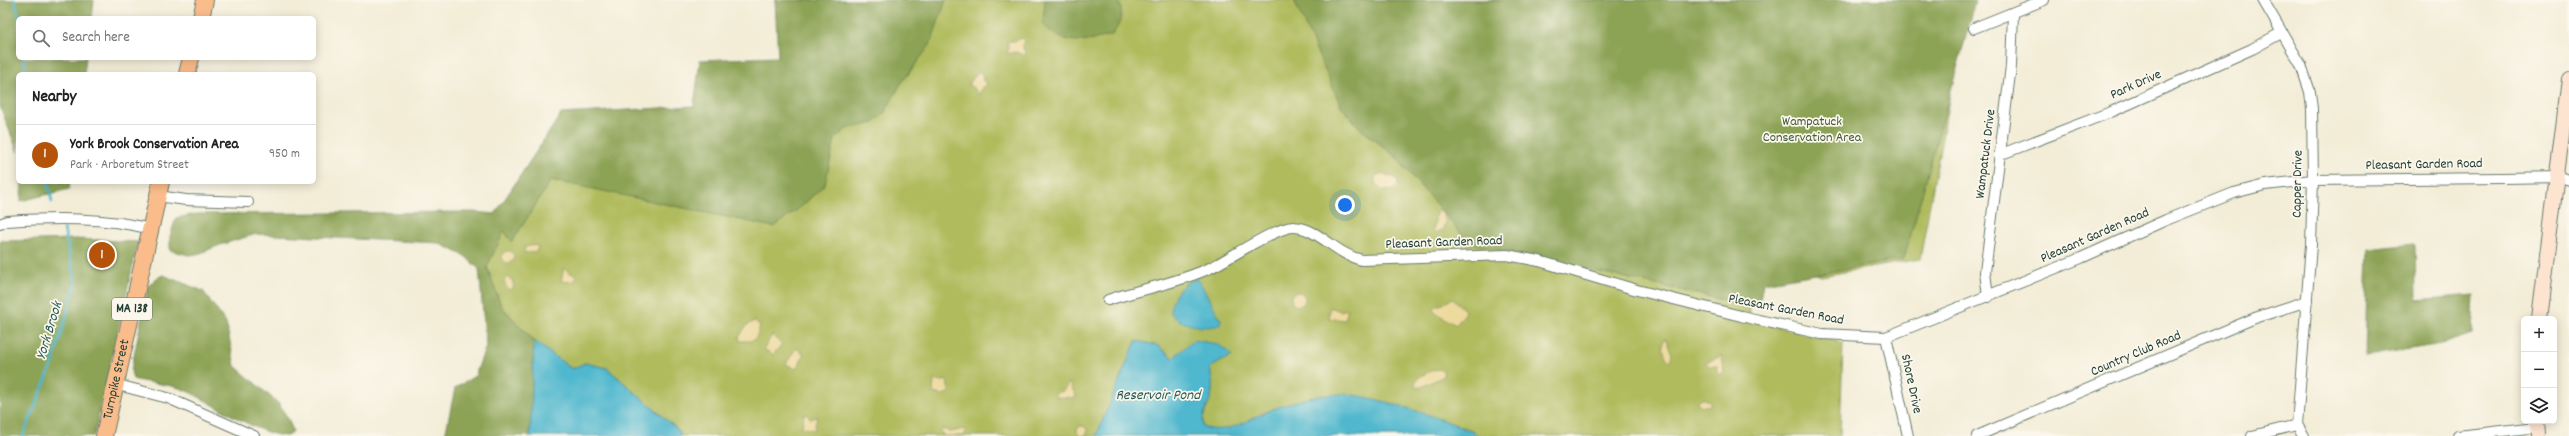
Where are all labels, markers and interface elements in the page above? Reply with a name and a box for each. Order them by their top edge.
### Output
search box [16,16,316,60]
icon: search [30,27,52,49]
text: Search here [62,27,130,49]
street label: Park Drive [2107,65,2165,105]
text: Nearby [32,86,76,110]
street label: Wampatuck Drive [1971,108,2001,200]
park label: Wampatuck Conservation Area [1763,112,1862,148]
text: York Brook Conservation Area [70,134,238,156]
text: 1 [44,145,46,164]
text: 950 m [269,145,300,164]
street label: Capper Drive [2287,150,2309,218]
street label: Pleasant Garden Road [2365,154,2483,176]
text: Park · Arboretum Street [70,156,189,175]
your location [1335,195,1355,215]
street label: Pleasant Garden Road [2037,203,2153,269]
street label: Pleasant Garden Road [1385,231,1503,255]
pin: 1 [89,240,115,270]
street label: Pleasant Garden Road [1727,289,1845,331]
water label: York Brook [31,298,70,363]
road number: MA 138 [112,298,152,320]
map controls [2521,316,2557,424]
button: + [2521,316,2557,352]
street label: Country Club Road [2088,326,2184,382]
street label: Turnpike Street [98,337,135,421]
street label: Shore Drive [1895,352,1927,416]
button: − [2521,352,2557,388]
water label: Reservoir Pond [1116,385,1202,407]
button: layers [2521,388,2557,424]

